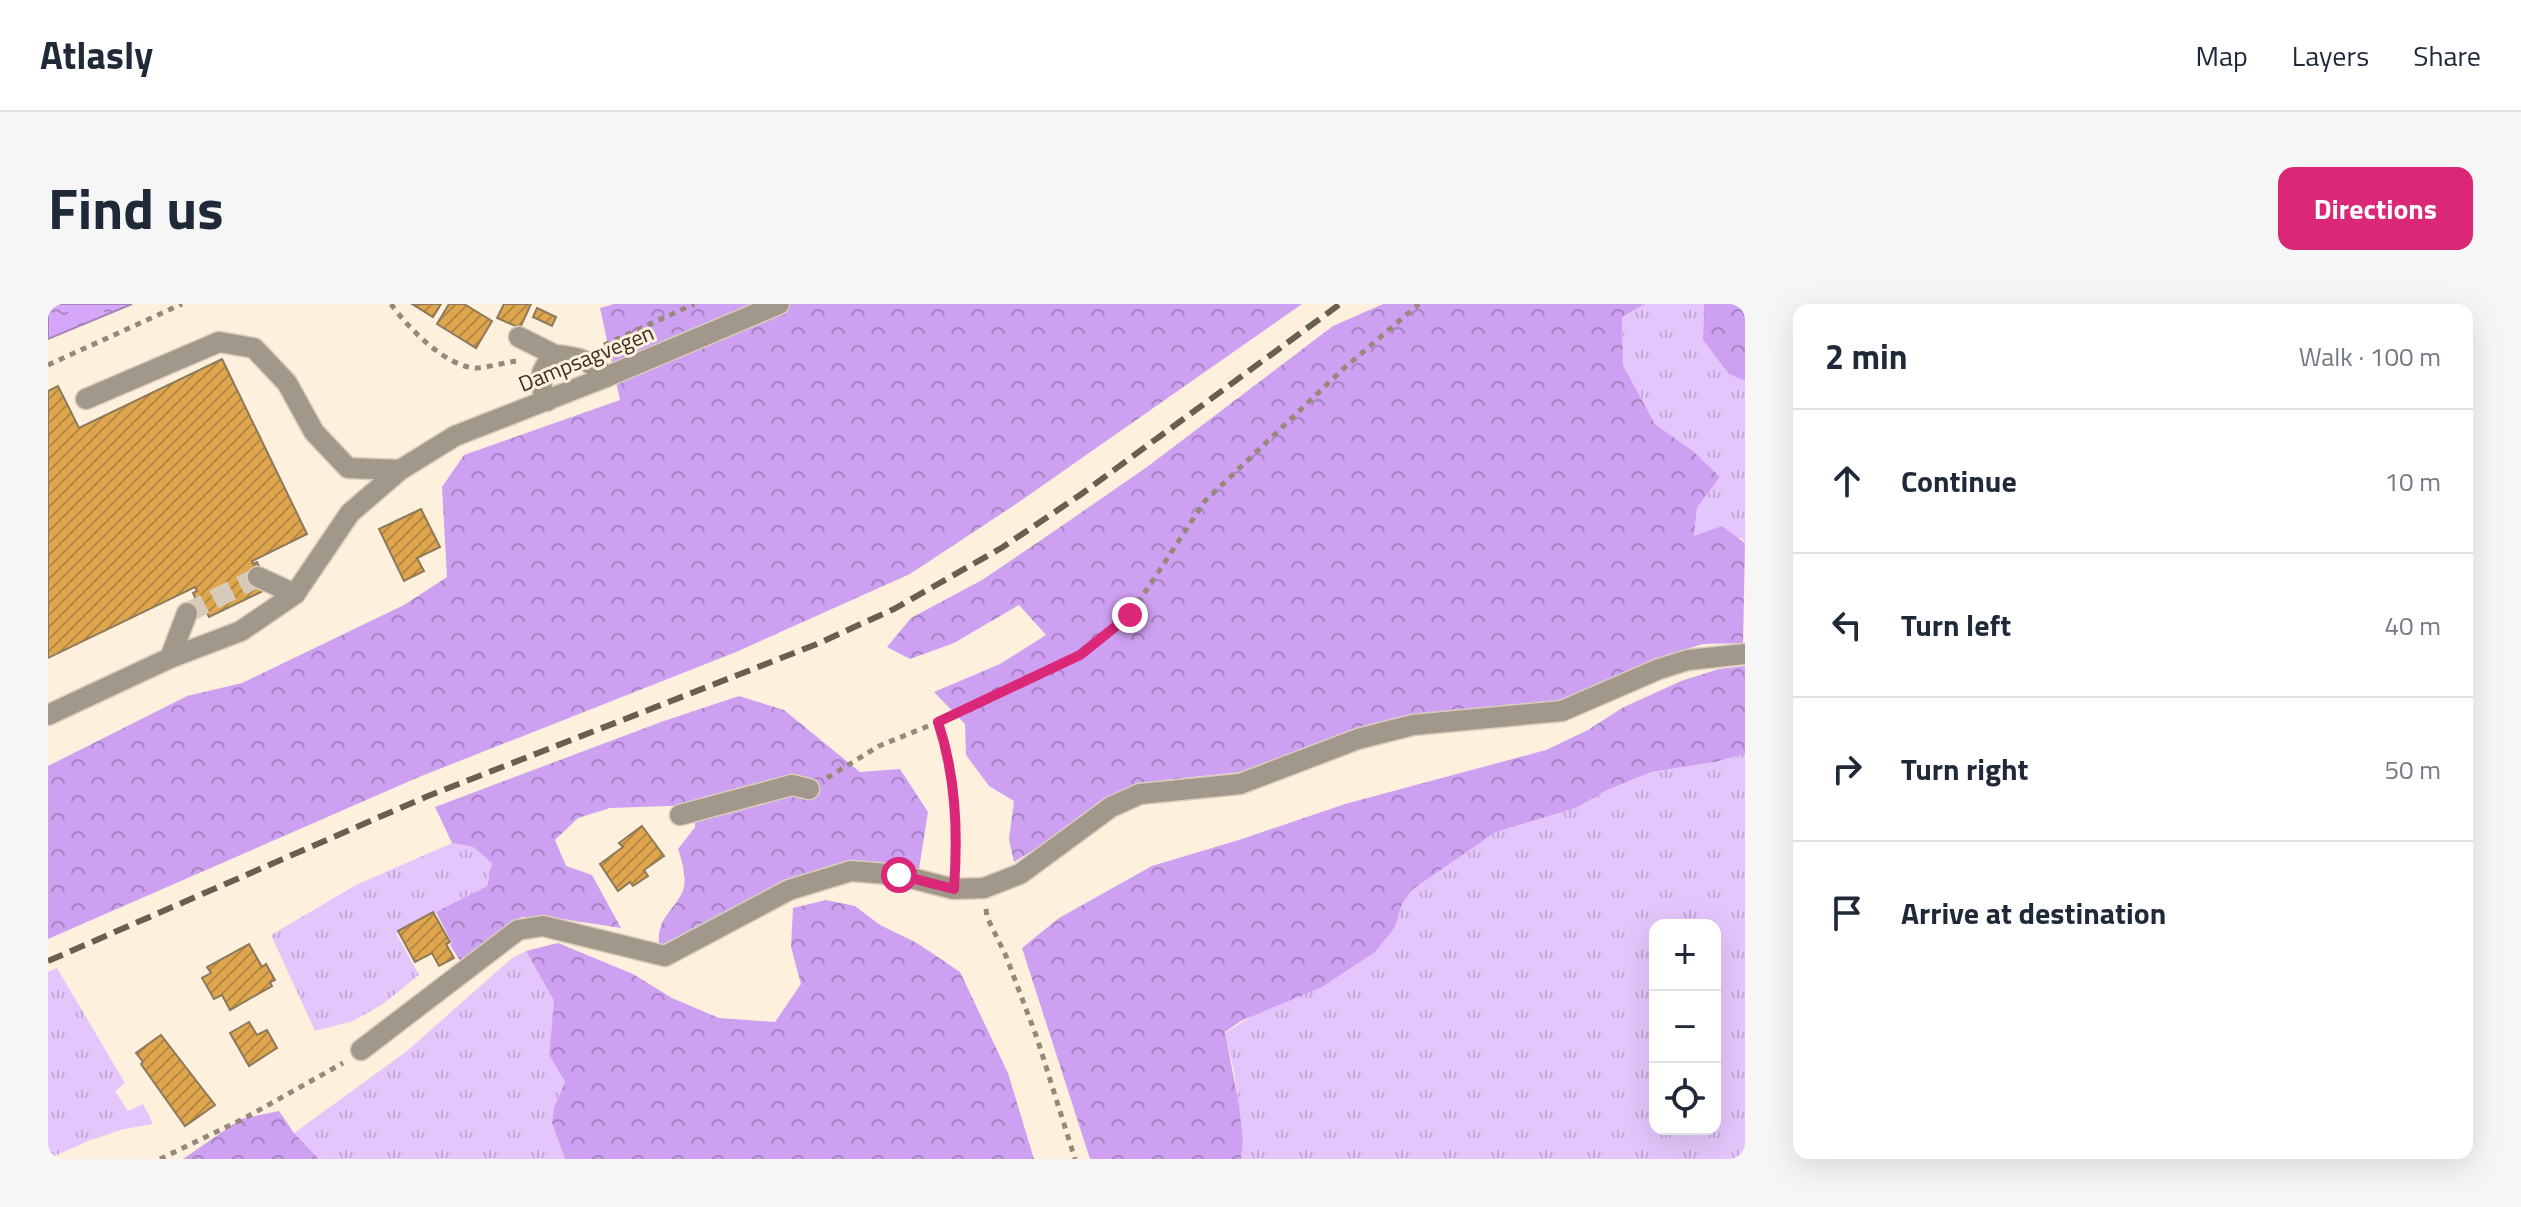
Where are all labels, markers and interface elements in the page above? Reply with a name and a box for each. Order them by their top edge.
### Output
text: Atlasly [40,26,153,84]
text: Map [2195,34,2248,77]
text: Layers [2292,34,2369,77]
text: Share [2413,34,2481,77]
text: Find us [48,166,224,251]
button: Directions [2278,167,2473,250]
street label: Dampsagvegen [513,315,659,401]
text: 2 min [1825,330,1908,382]
text: Walk · 100 m [2299,337,2441,376]
text: Continue [1901,458,2017,504]
icon: ahead [1825,459,1869,503]
text: 10 m [2384,462,2441,501]
route end [1112,597,1148,633]
text: Turn left [1901,602,2011,648]
icon: left [1825,603,1869,647]
text: 40 m [2384,606,2441,645]
text: Turn right [1901,746,2029,792]
icon: right [1825,747,1869,791]
text: 50 m [2384,750,2441,789]
route start [881,857,917,893]
text: Arrive at destination [1901,890,2166,936]
icon: arrive [1825,891,1869,935]
map controls [1649,919,1721,1135]
button: + [1649,919,1721,991]
button: − [1649,991,1721,1063]
button: locate [1649,1063,1721,1135]

